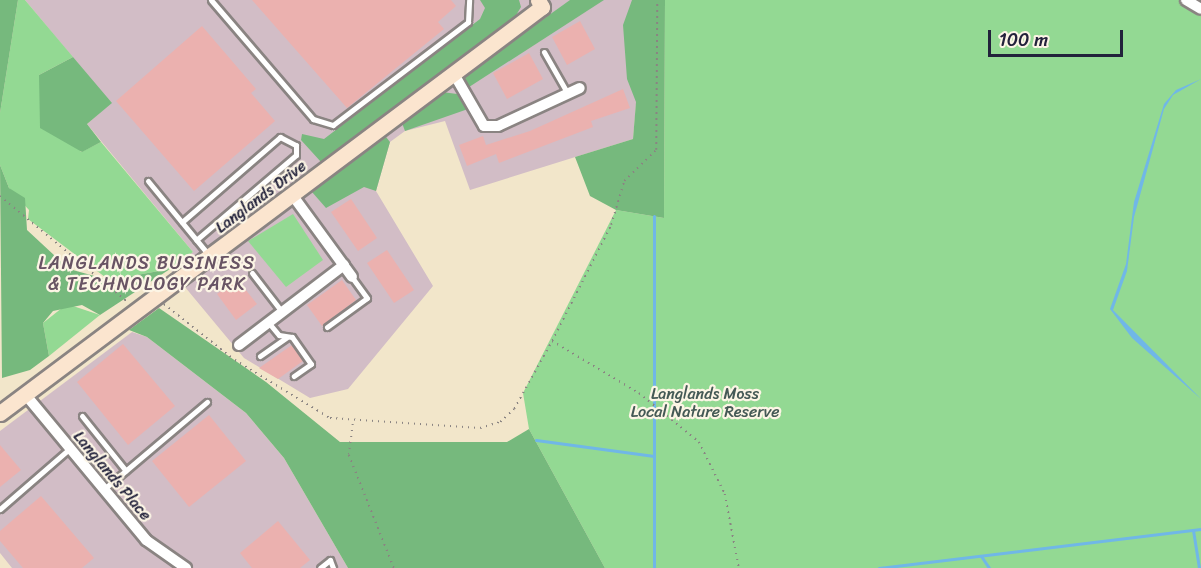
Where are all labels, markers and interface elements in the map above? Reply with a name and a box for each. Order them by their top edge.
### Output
scale bar [991,18,1126,56]
text: 100 m [999,24,1048,56]
street label: Langlands Drive [212,157,310,237]
district label: LANGLANDS BUSINESS & TECHNOLOGY PARK [39,253,255,296]
park label: Langlands Moss Local Nature Reserve [631,384,779,422]
street label: Langlands Place [69,427,155,525]

